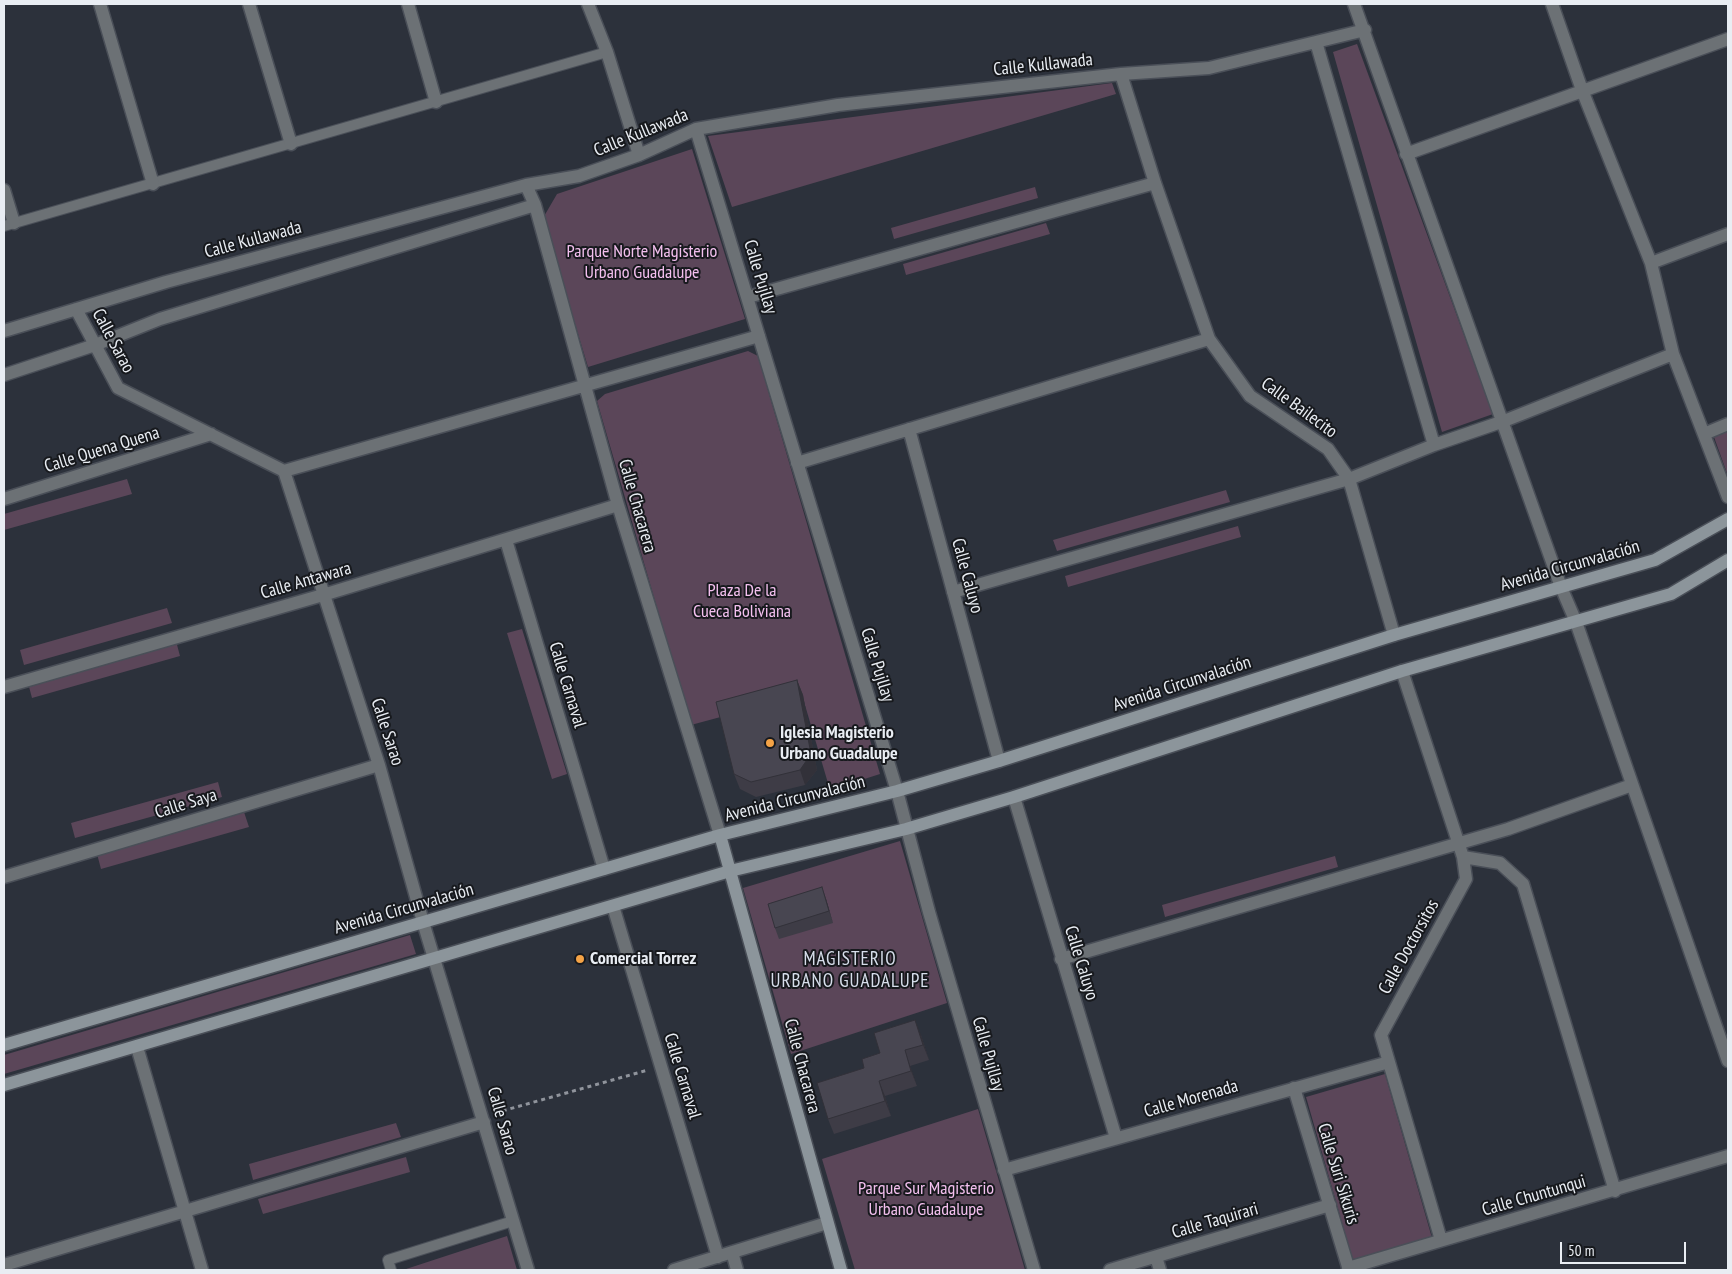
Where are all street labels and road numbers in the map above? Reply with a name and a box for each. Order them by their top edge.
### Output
street label: Calle Kullawada [992,49,1094,81]
street label: Calle Kullawada [591,104,691,162]
street label: Calle Kullawada [202,217,304,263]
street label: Calle Pujllay [738,237,782,317]
street label: Calle Sarao [87,305,139,377]
street label: Calle Bailecito [1257,373,1341,443]
street label: Calle Quena Quena [42,422,162,478]
street label: Calle Chacarera [613,457,661,555]
street label: Calle Caluyo [947,536,987,616]
street label: Avenida Circunvalación [1498,536,1642,596]
street label: Calle Antawara [258,558,354,604]
street label: Calle Pujllay [855,625,899,705]
street label: Calle Carnaval [544,640,590,730]
street label: Avenida Circunvalación [1110,652,1254,716]
street label: Calle Sarao [366,696,408,768]
street label: Avenida Circunvalación [723,771,867,827]
street label: Calle Saya [152,784,220,824]
street label: Avenida Circunvalación [332,879,476,939]
street label: Calle Doctorsitos [1374,896,1444,998]
street label: Calle Caluyo [1059,923,1103,1003]
street label: Calle Pujllay [967,1014,1009,1094]
street label: Calle Chacarera [779,1017,825,1115]
street label: Calle Carnaval [659,1031,705,1121]
street label: Calle Morenada [1142,1075,1240,1123]
street label: Calle Sarao [482,1085,522,1157]
street label: Calle Suri Sikuris [1312,1121,1364,1227]
street label: Calle Chuntunqui [1480,1171,1588,1221]
street label: Calle Taquirari [1169,1198,1261,1244]

